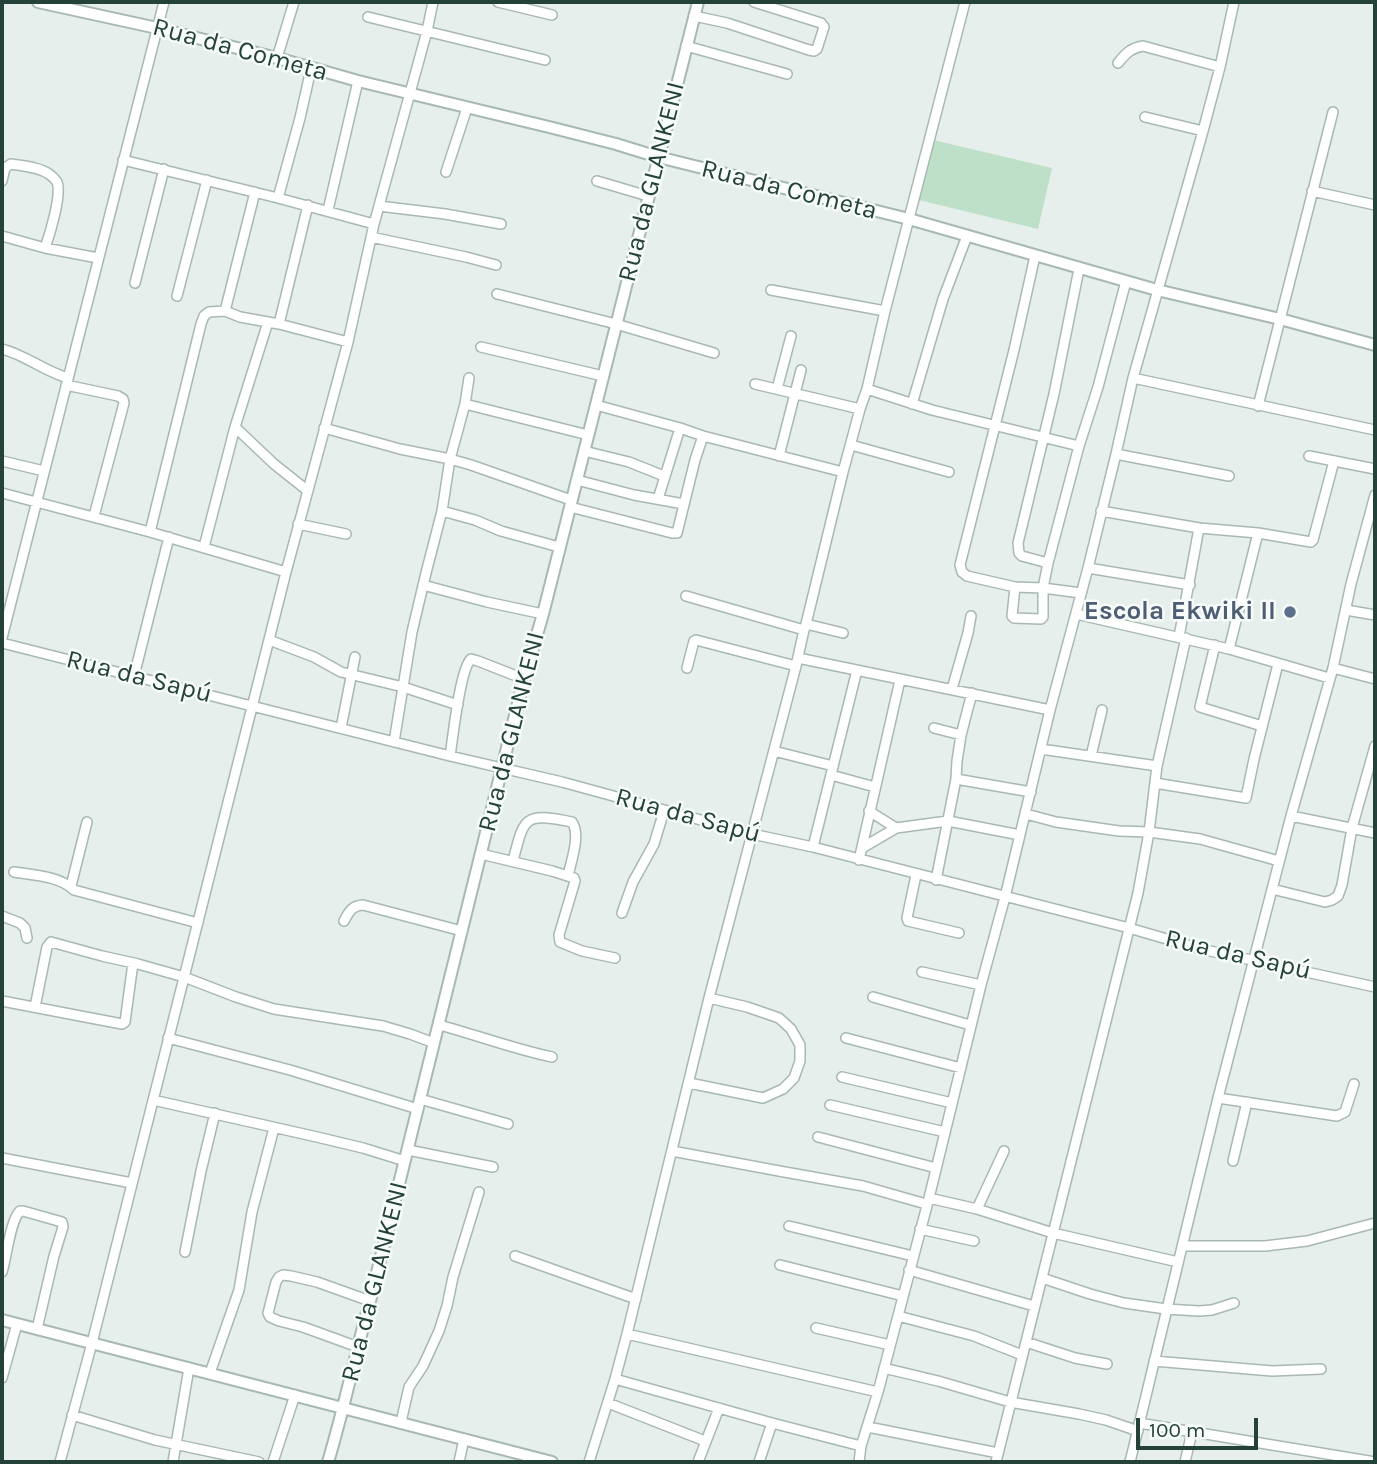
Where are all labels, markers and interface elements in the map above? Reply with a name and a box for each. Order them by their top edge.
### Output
street label: Rua da Cometa [149,12,331,88]
street label: Rua da GLANKENI [612,79,692,285]
street label: Rua da Cometa [698,153,880,227]
place label: Escola Ekwiki II [1084,596,1276,628]
marker: Escola Ekwiki II [1282,604,1298,620]
street label: Rua da GLANKENI [472,629,552,835]
street label: Rua da Sapú [63,644,215,710]
street label: Rua da Sapú [612,782,764,850]
street label: Rua da Sapú [1162,923,1314,987]
street label: Rua da GLANKENI [335,1179,415,1385]
scale bar [1139,1404,1262,1448]
text: 100 m [1149,1418,1206,1442]

